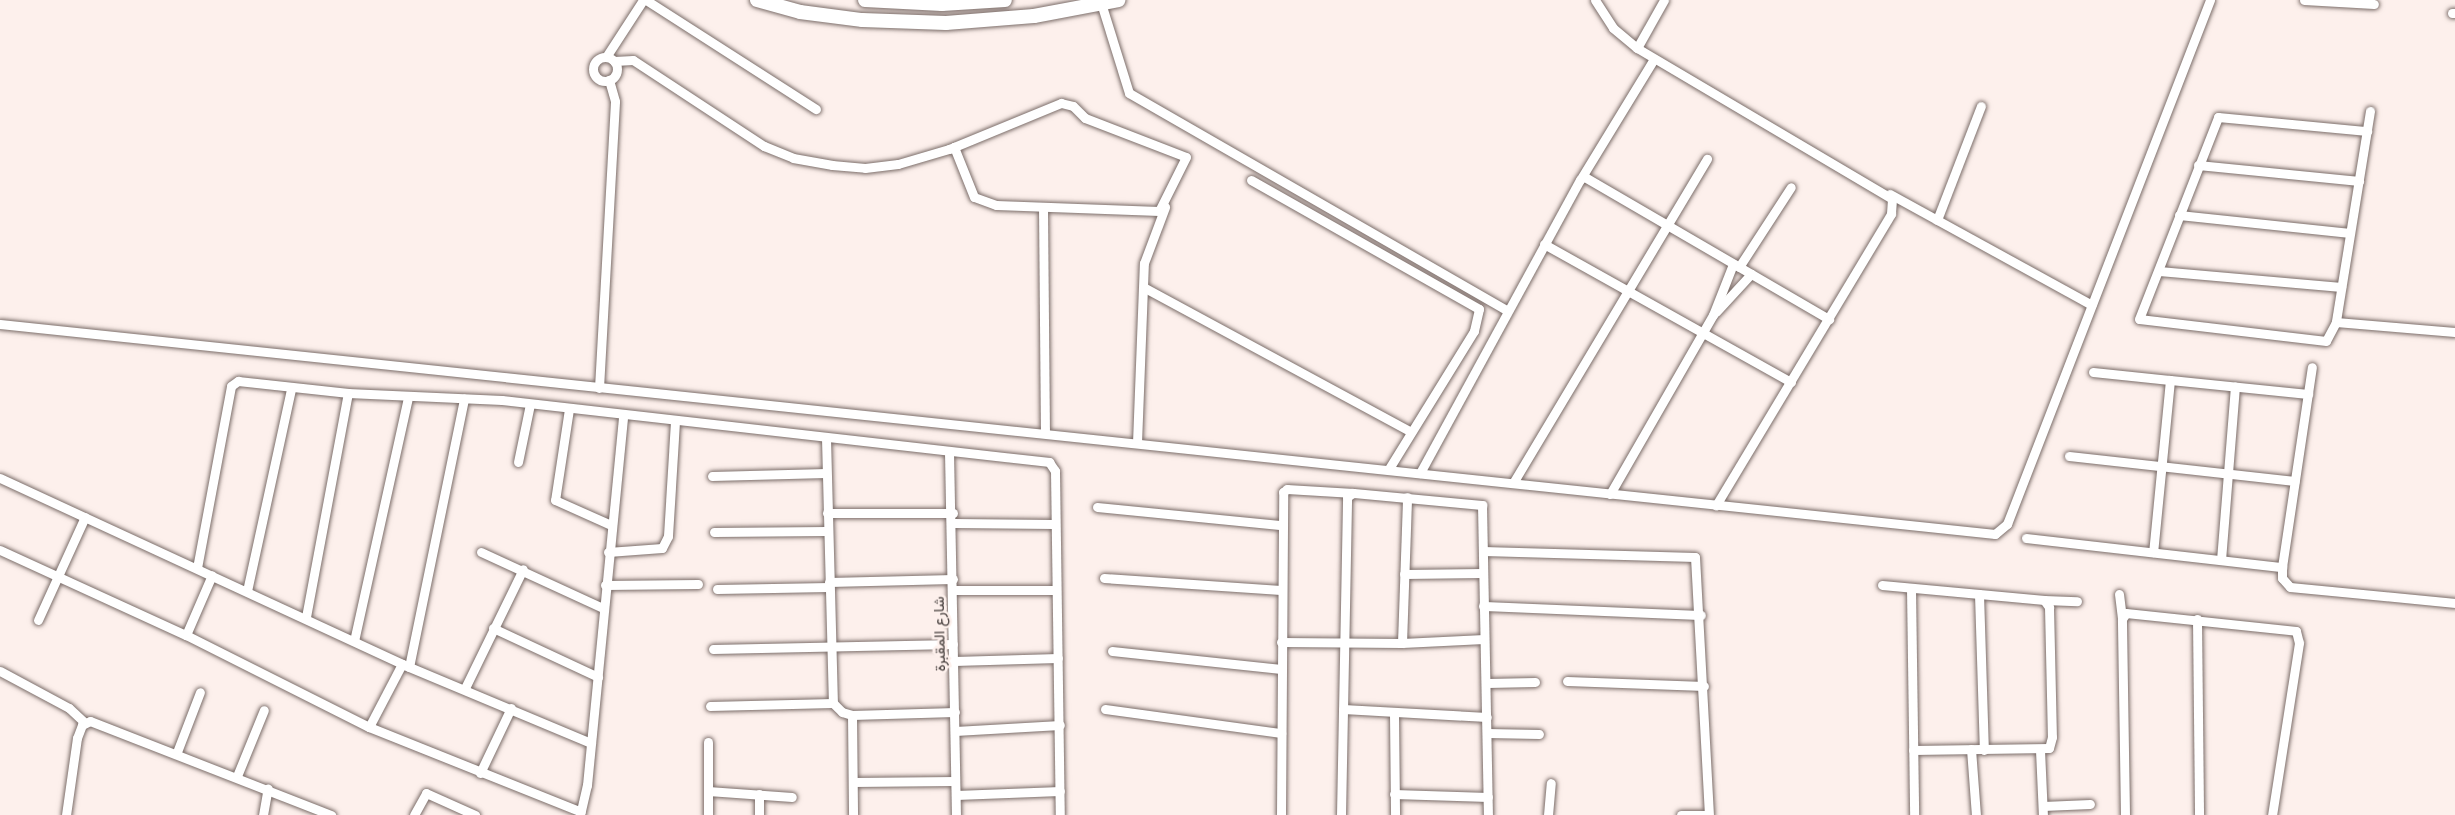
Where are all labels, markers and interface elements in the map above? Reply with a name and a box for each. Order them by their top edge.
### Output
street label: شارع المقبرة [929,596,949,672]

